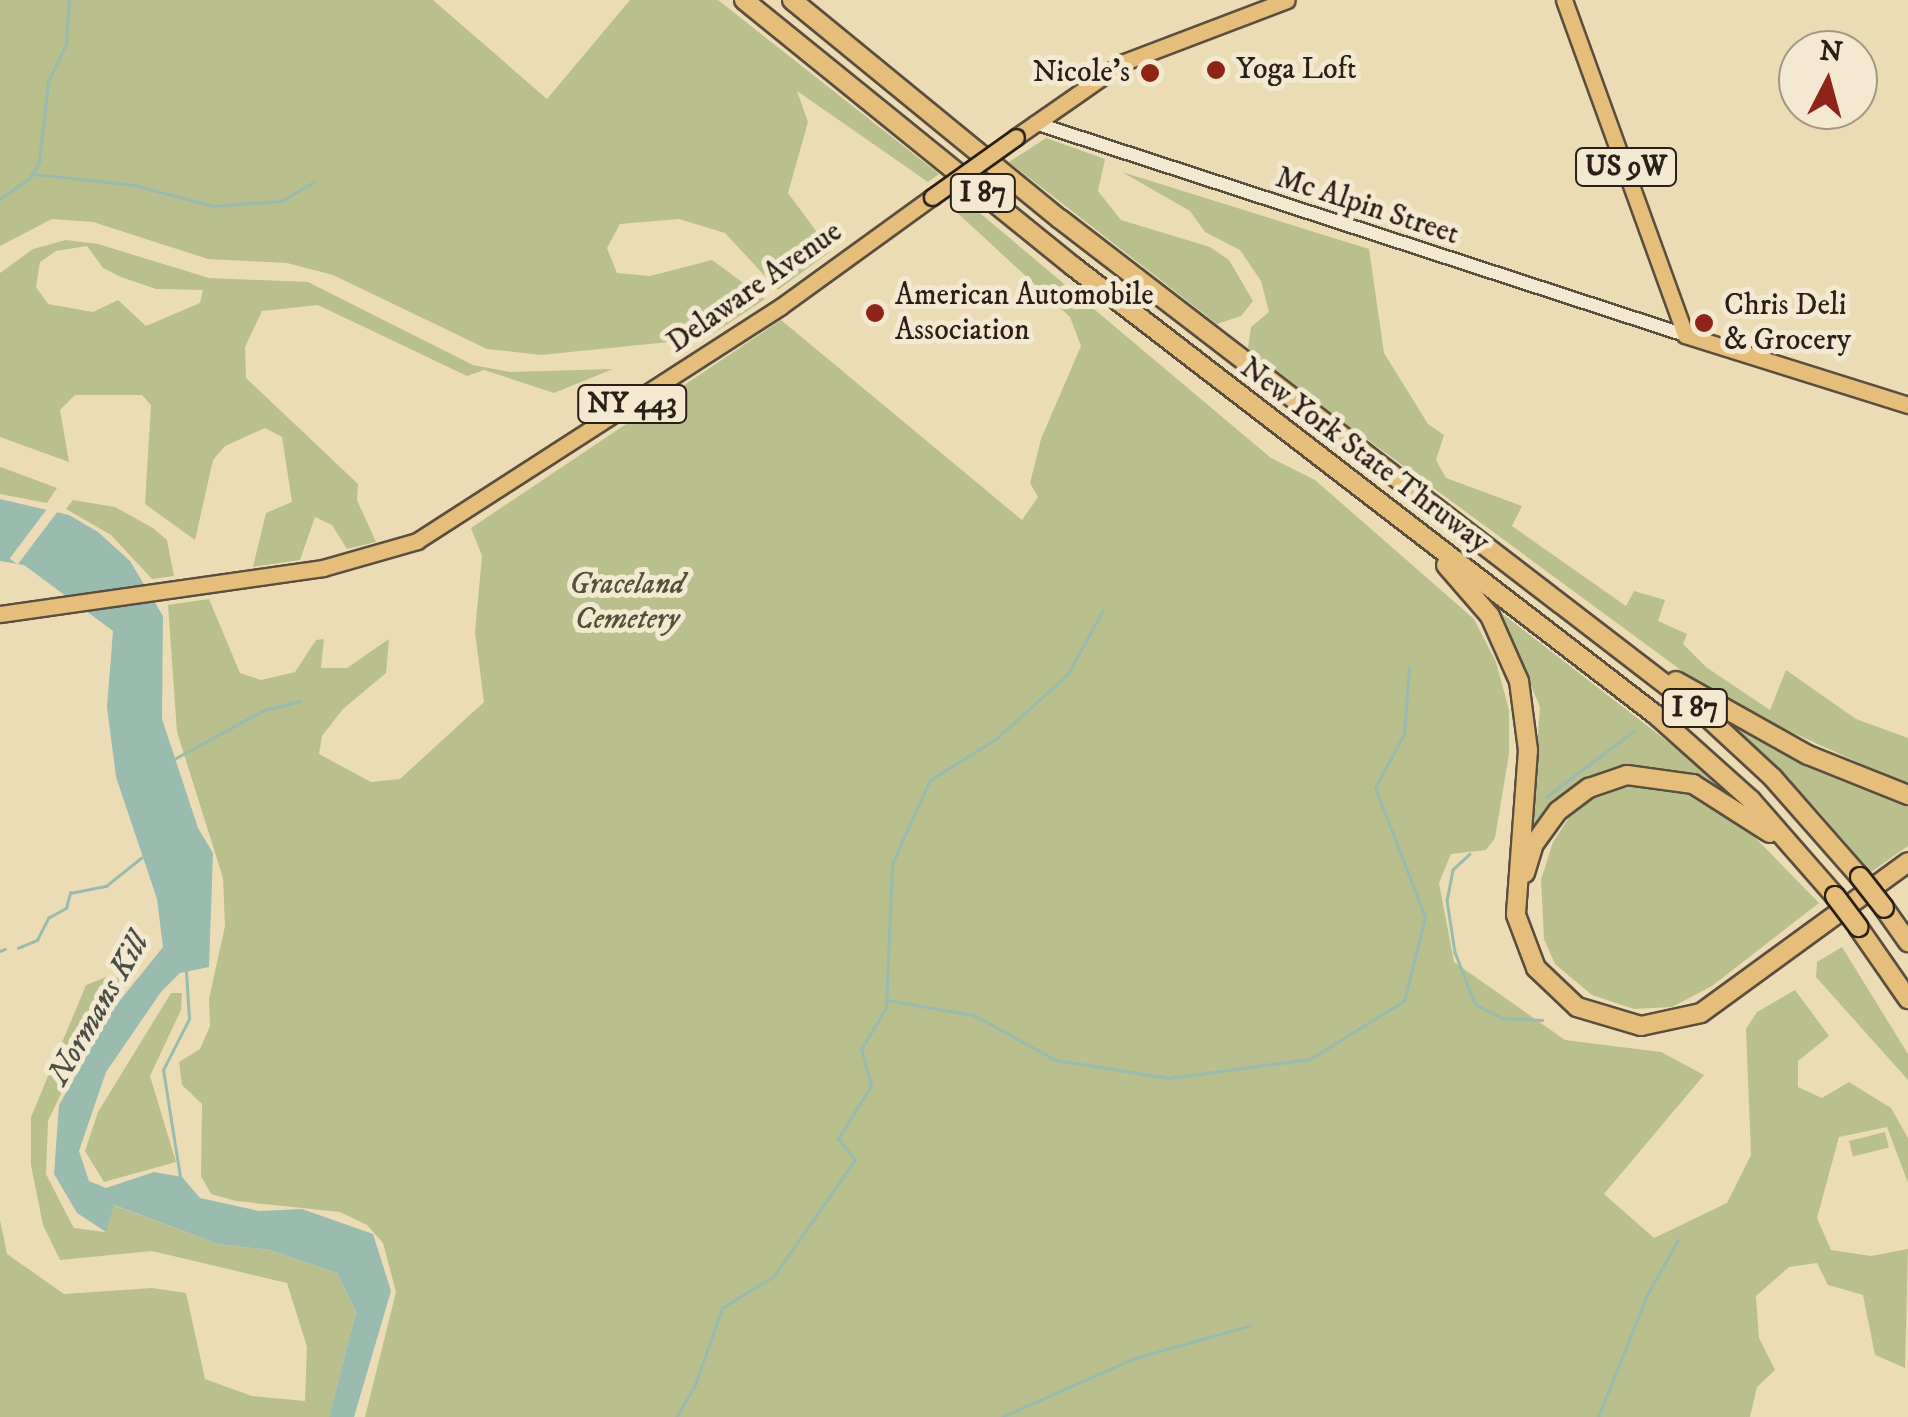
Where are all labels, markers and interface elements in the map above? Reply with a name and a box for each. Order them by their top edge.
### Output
north arrow [1778,30,1878,130]
text: N [1818,33,1844,70]
place label: Yoga Loft [1236,52,1357,88]
place label: Nicole's [1032,55,1130,91]
marker: Yoga Loft [1205,59,1227,81]
marker: Nicole's [1139,62,1161,84]
road number: US 9W [1574,144,1678,190]
street label: Mc Alpin Street [1271,160,1463,254]
road number: I 87 [948,170,1018,216]
street label: Delaware Avenue [661,215,849,361]
place label: American Automobile Association [895,278,1154,348]
place label: Chris Deli & Grocery [1724,288,1851,358]
marker: American Automobile Association [864,302,886,324]
marker: Chris Deli & Grocery [1693,312,1715,334]
street label: New York State Thruway [1232,351,1496,561]
road number: NY 443 [577,381,687,427]
park label: Graceland Cemetery [570,567,684,638]
road number: I 87 [1660,685,1730,731]
water label: Normans Kill [40,926,158,1092]

